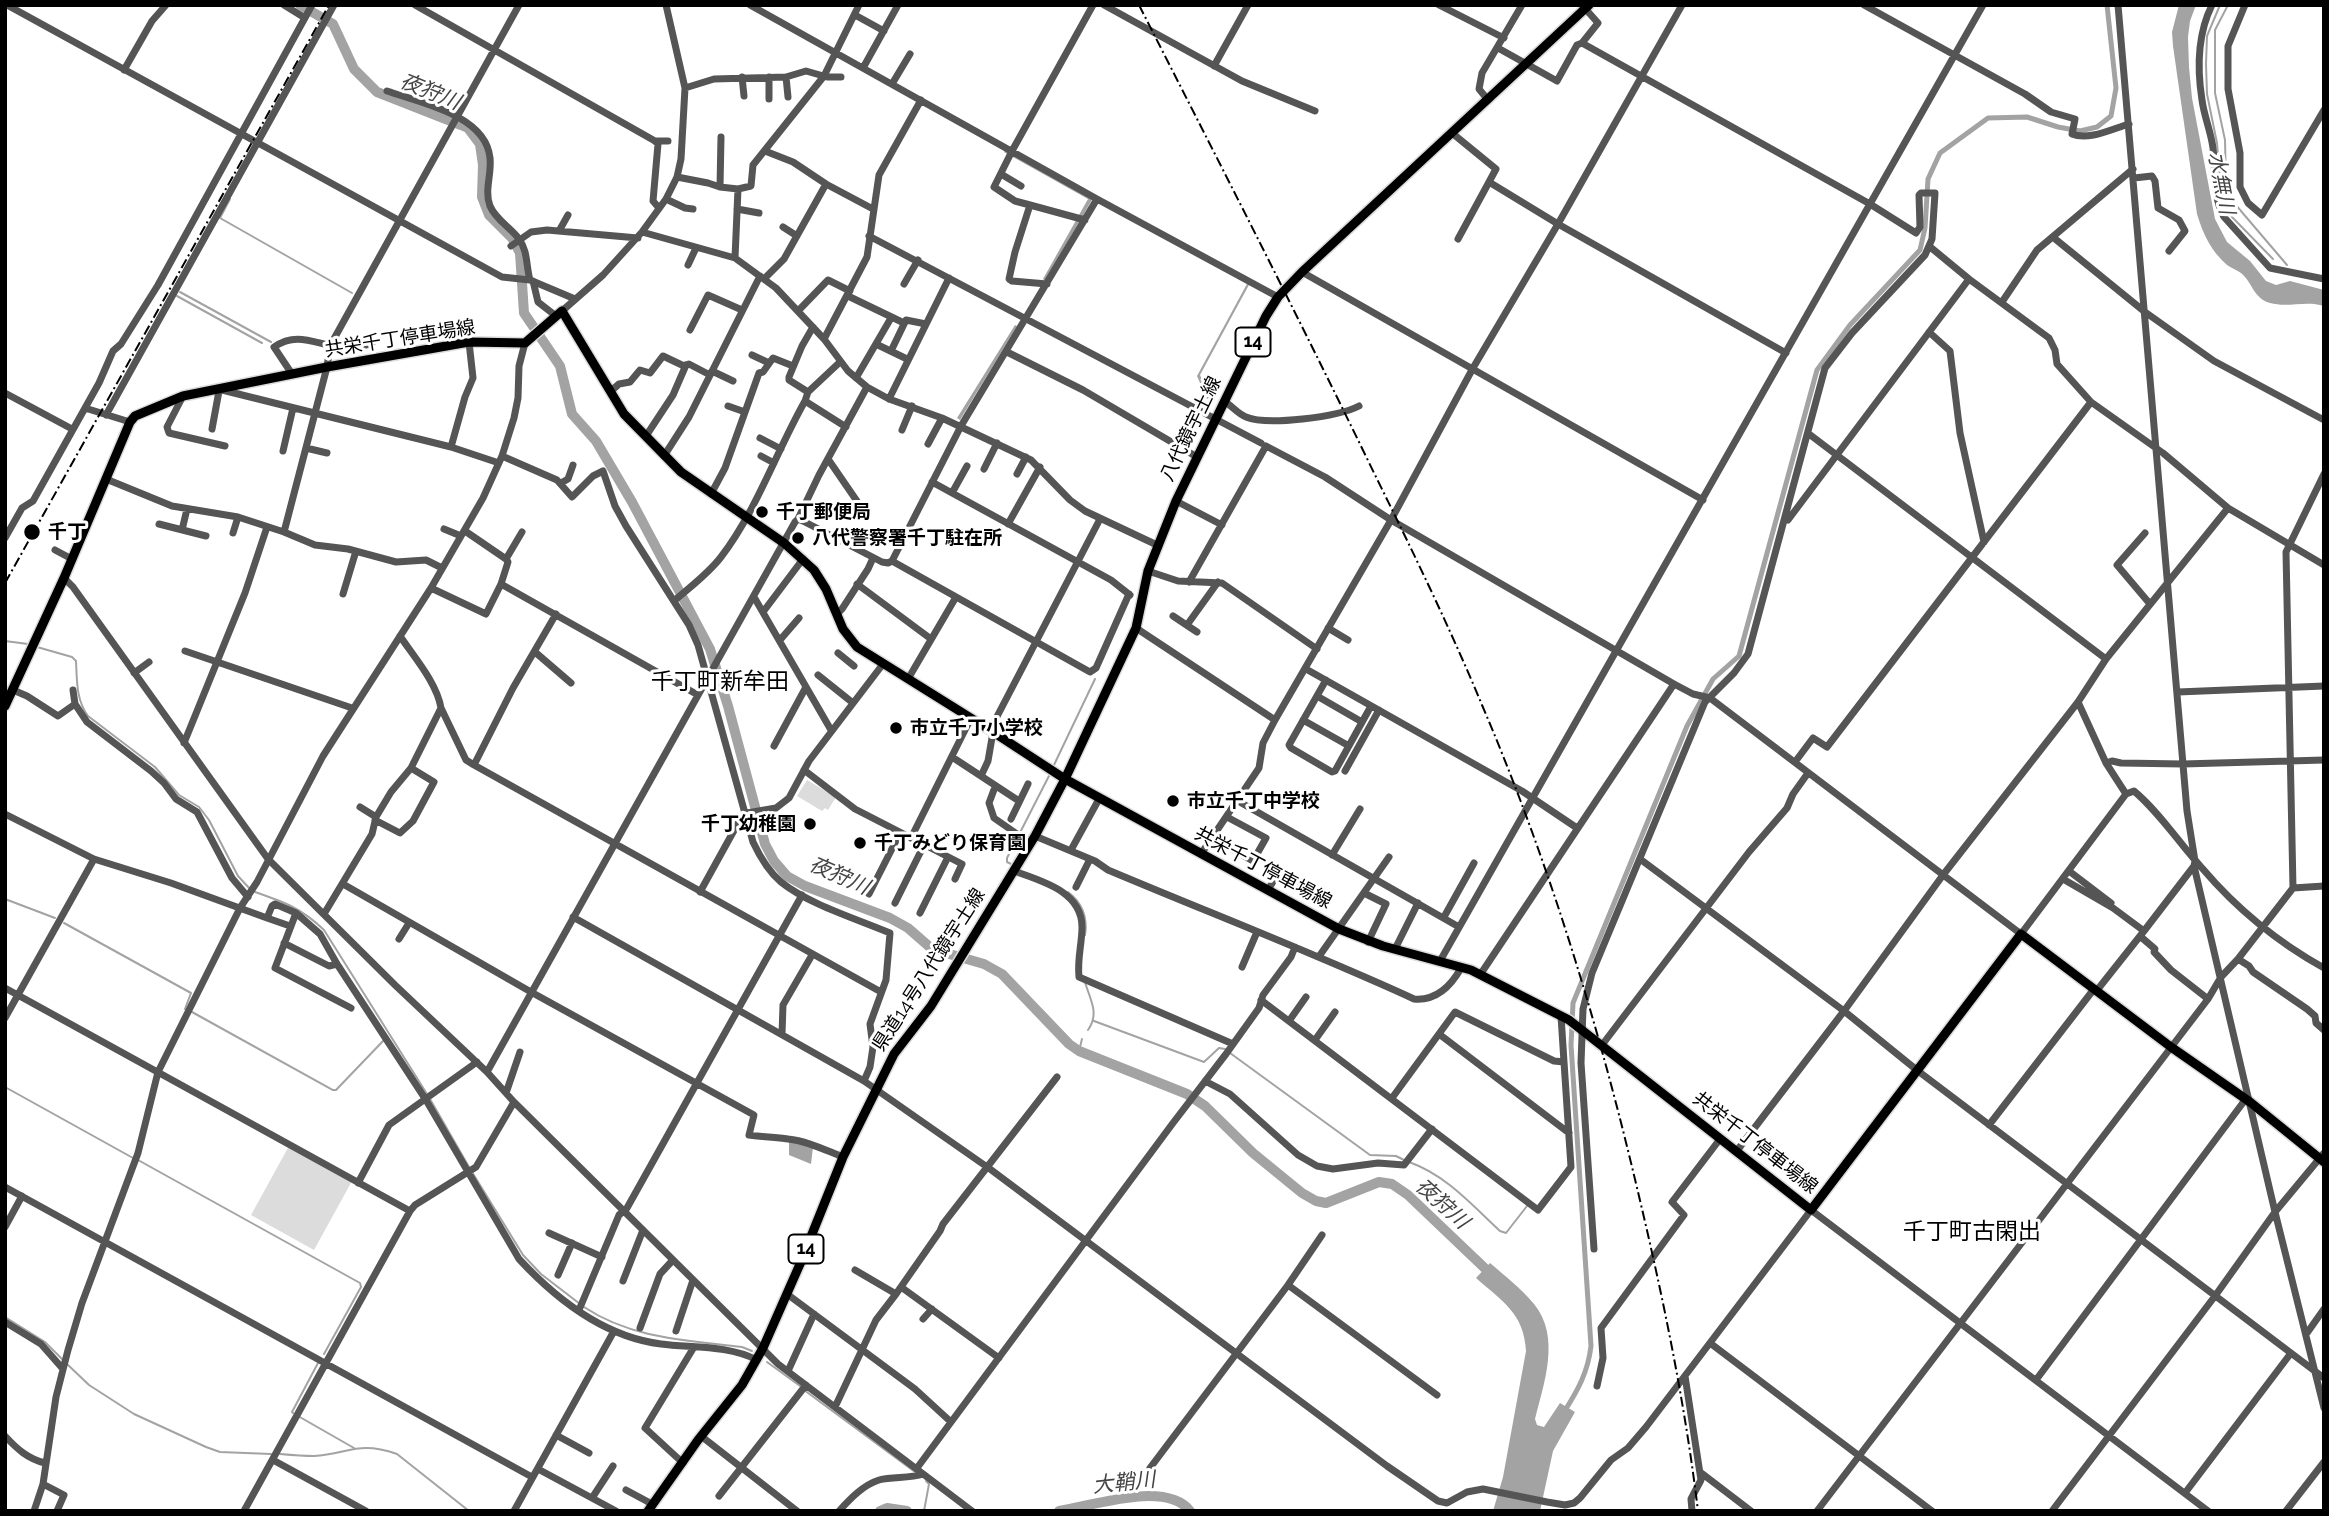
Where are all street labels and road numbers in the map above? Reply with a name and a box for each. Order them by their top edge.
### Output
street label: 共栄千丁停車場線 [323,316,477,362]
road number: 14 [1236,328,1270,356]
street label: 八代鏡宇土線 [1156,373,1226,485]
street label: 共栄千丁停車場線 [1191,822,1335,914]
street label: 県道14号八代鏡宇土線 [868,884,990,1056]
street label: 共栄千丁停車場線 [1688,1087,1822,1199]
road number: 14 [788,1234,824,1264]

